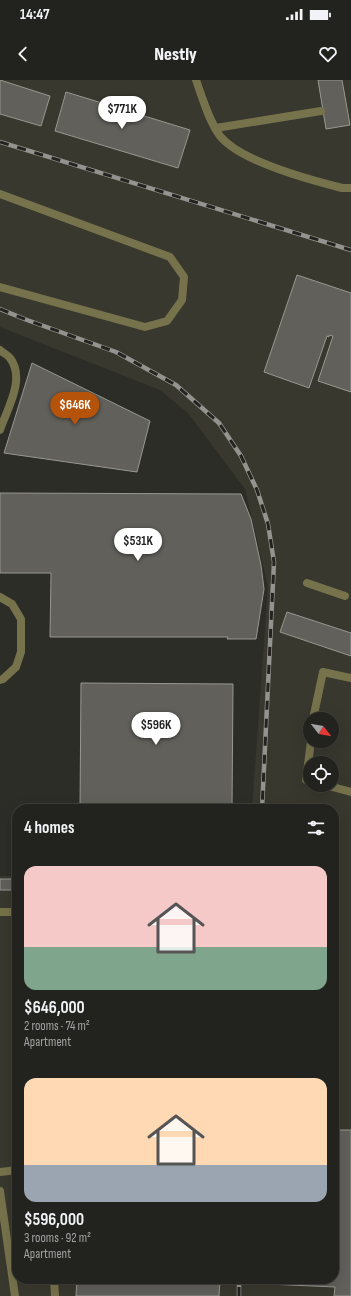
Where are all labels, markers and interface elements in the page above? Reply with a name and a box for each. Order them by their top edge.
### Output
text: 14:47 [20,5,50,24]
icon: back [12,43,34,65]
icon: heart [317,43,339,65]
text: Nestly [154,44,197,65]
pin: $771K [94,96,150,130]
text: $771K [107,101,137,117]
pin: $646K [47,392,103,426]
text: $646K [59,397,91,413]
pin: $531K [110,528,166,562]
text: $531K [123,533,153,549]
pin: $596K [128,712,184,746]
north arrow [303,712,339,748]
map controls [303,712,339,792]
text: $596K [140,717,172,733]
button: locate [303,756,339,792]
icon: filters [305,817,327,839]
text: 4 homes [24,818,75,838]
icon: home [140,892,212,964]
text: $646,000 [24,998,85,1018]
text: 2 rooms · 74 m² [24,1018,90,1034]
text: Apartment [24,1034,71,1050]
icon: home [140,1104,212,1176]
text: $596,000 [24,1210,84,1230]
text: 3 rooms · 92 m² [24,1230,91,1246]
text: Apartment [24,1246,71,1262]

